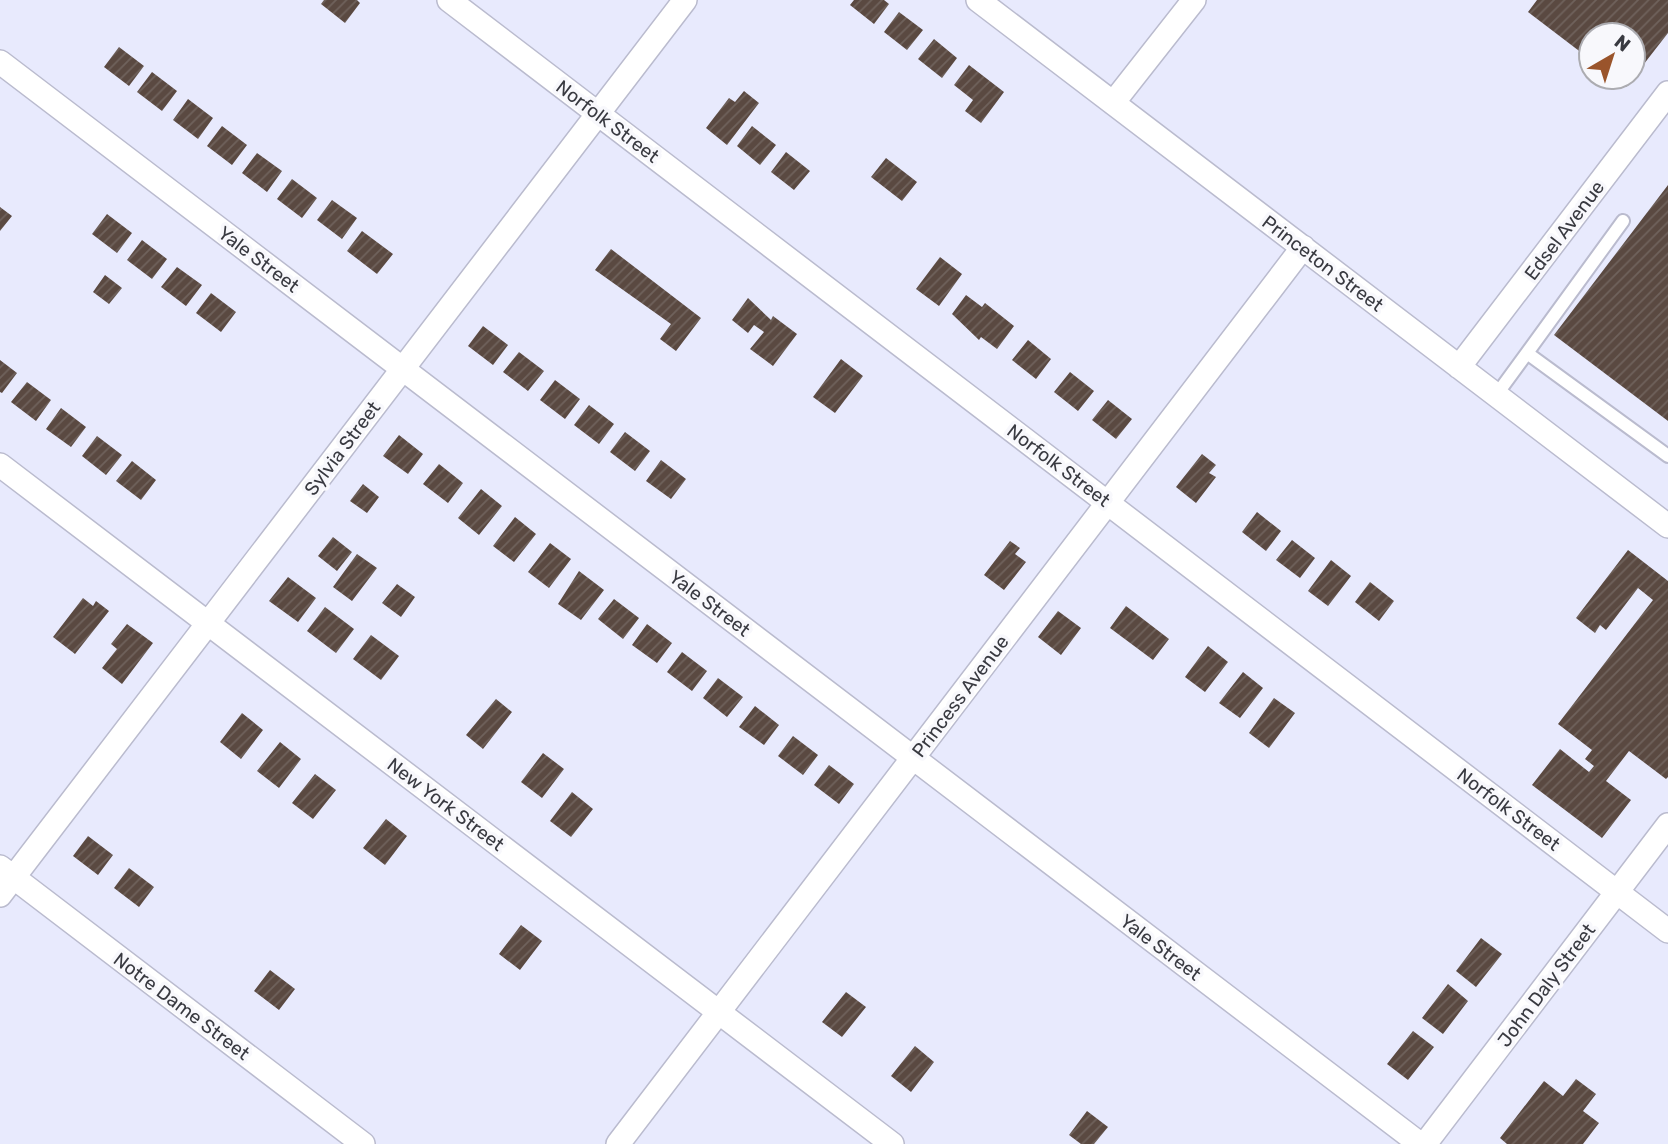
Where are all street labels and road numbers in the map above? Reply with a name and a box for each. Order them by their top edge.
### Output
street label: Norfolk Street [552,75,664,168]
street label: Edsel Avenue [1520,176,1609,284]
street label: Princeton Street [1257,210,1388,317]
street label: Yale Street [214,221,304,298]
street label: Sylvia Street [299,396,386,500]
street label: Norfolk Street [1003,419,1115,512]
street label: Yale Street [665,565,755,642]
street label: Princess Avenue [907,631,1014,762]
street label: New York Street [383,753,509,856]
street label: Norfolk Street [1453,763,1565,856]
street label: Yale Street [1116,909,1206,986]
street label: John Daly Street [1493,919,1601,1052]
street label: Notre Dame Street [109,948,255,1065]

